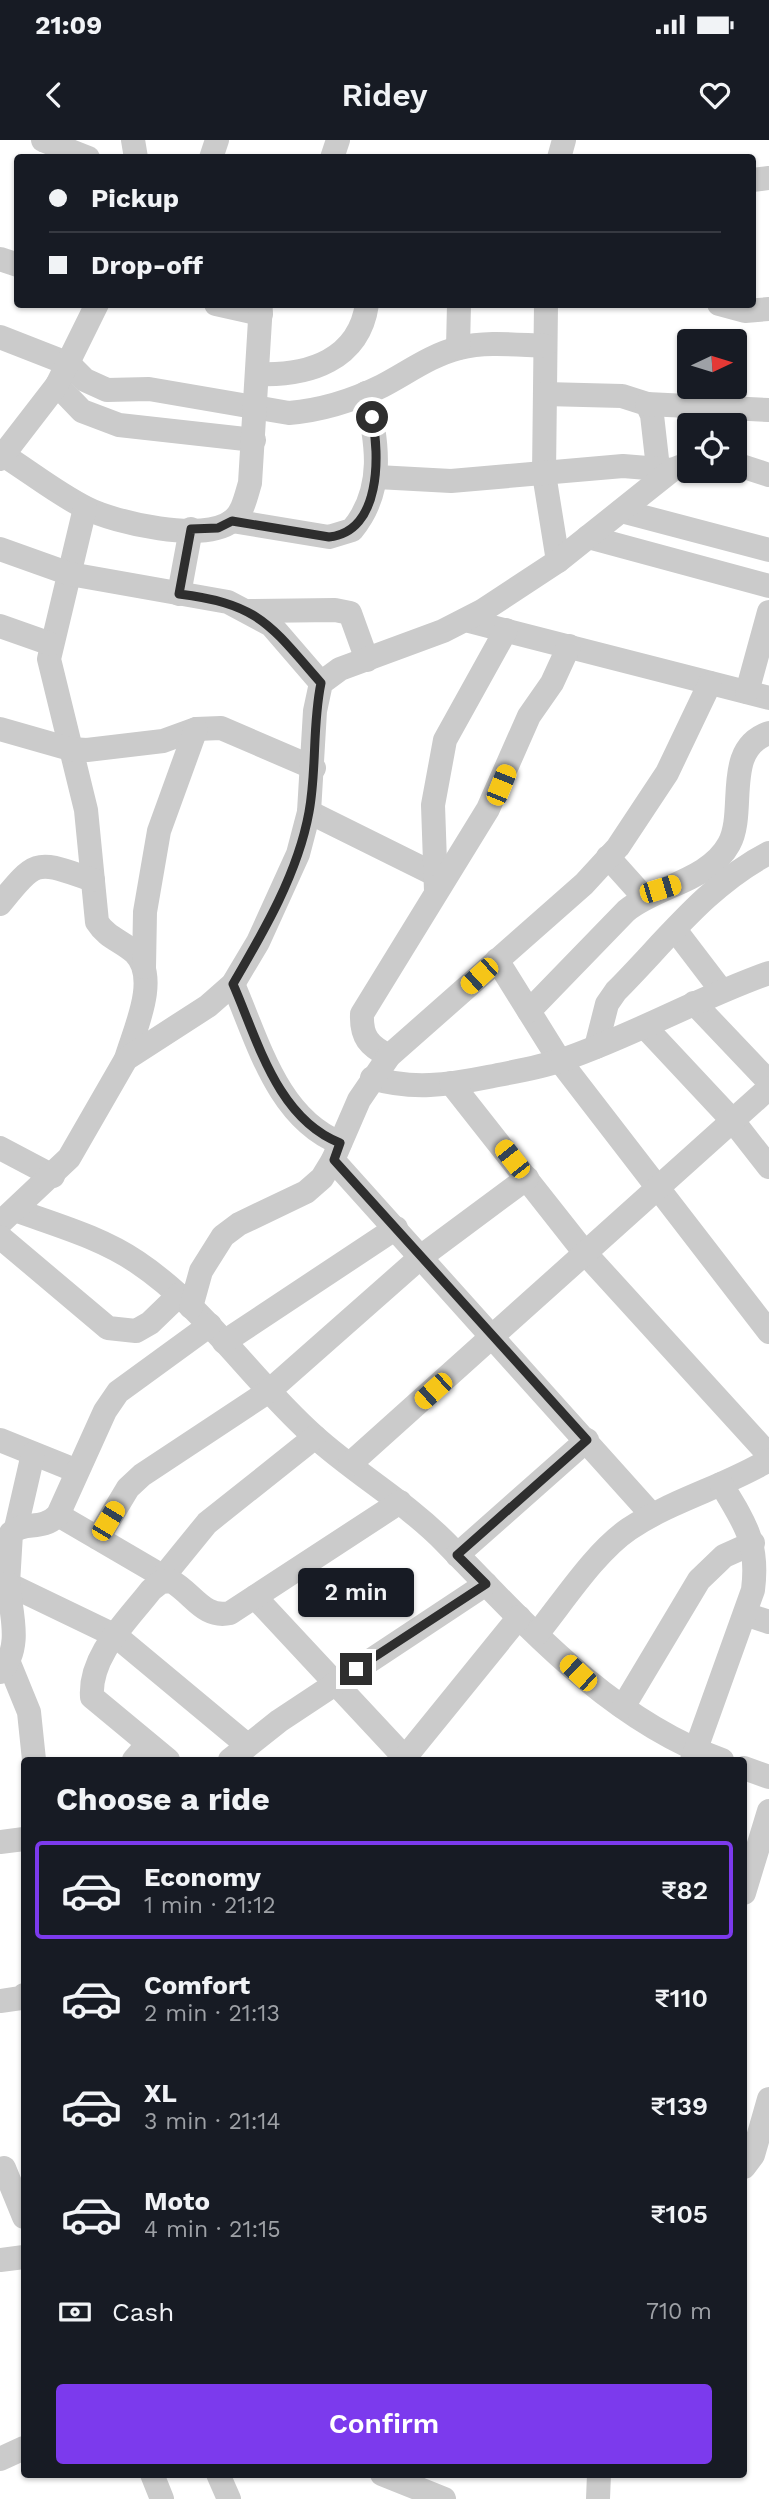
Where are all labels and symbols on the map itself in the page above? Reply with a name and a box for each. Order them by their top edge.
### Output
north arrow [677,329,747,399]
route start [356,401,388,433]
car [484,762,519,808]
car [637,873,684,905]
car [457,954,502,998]
car [491,1136,534,1182]
car [411,1369,456,1413]
car [89,1498,128,1544]
callout: 2 min [298,1568,414,1616]
car [556,1651,601,1695]
route end [340,1653,372,1685]

